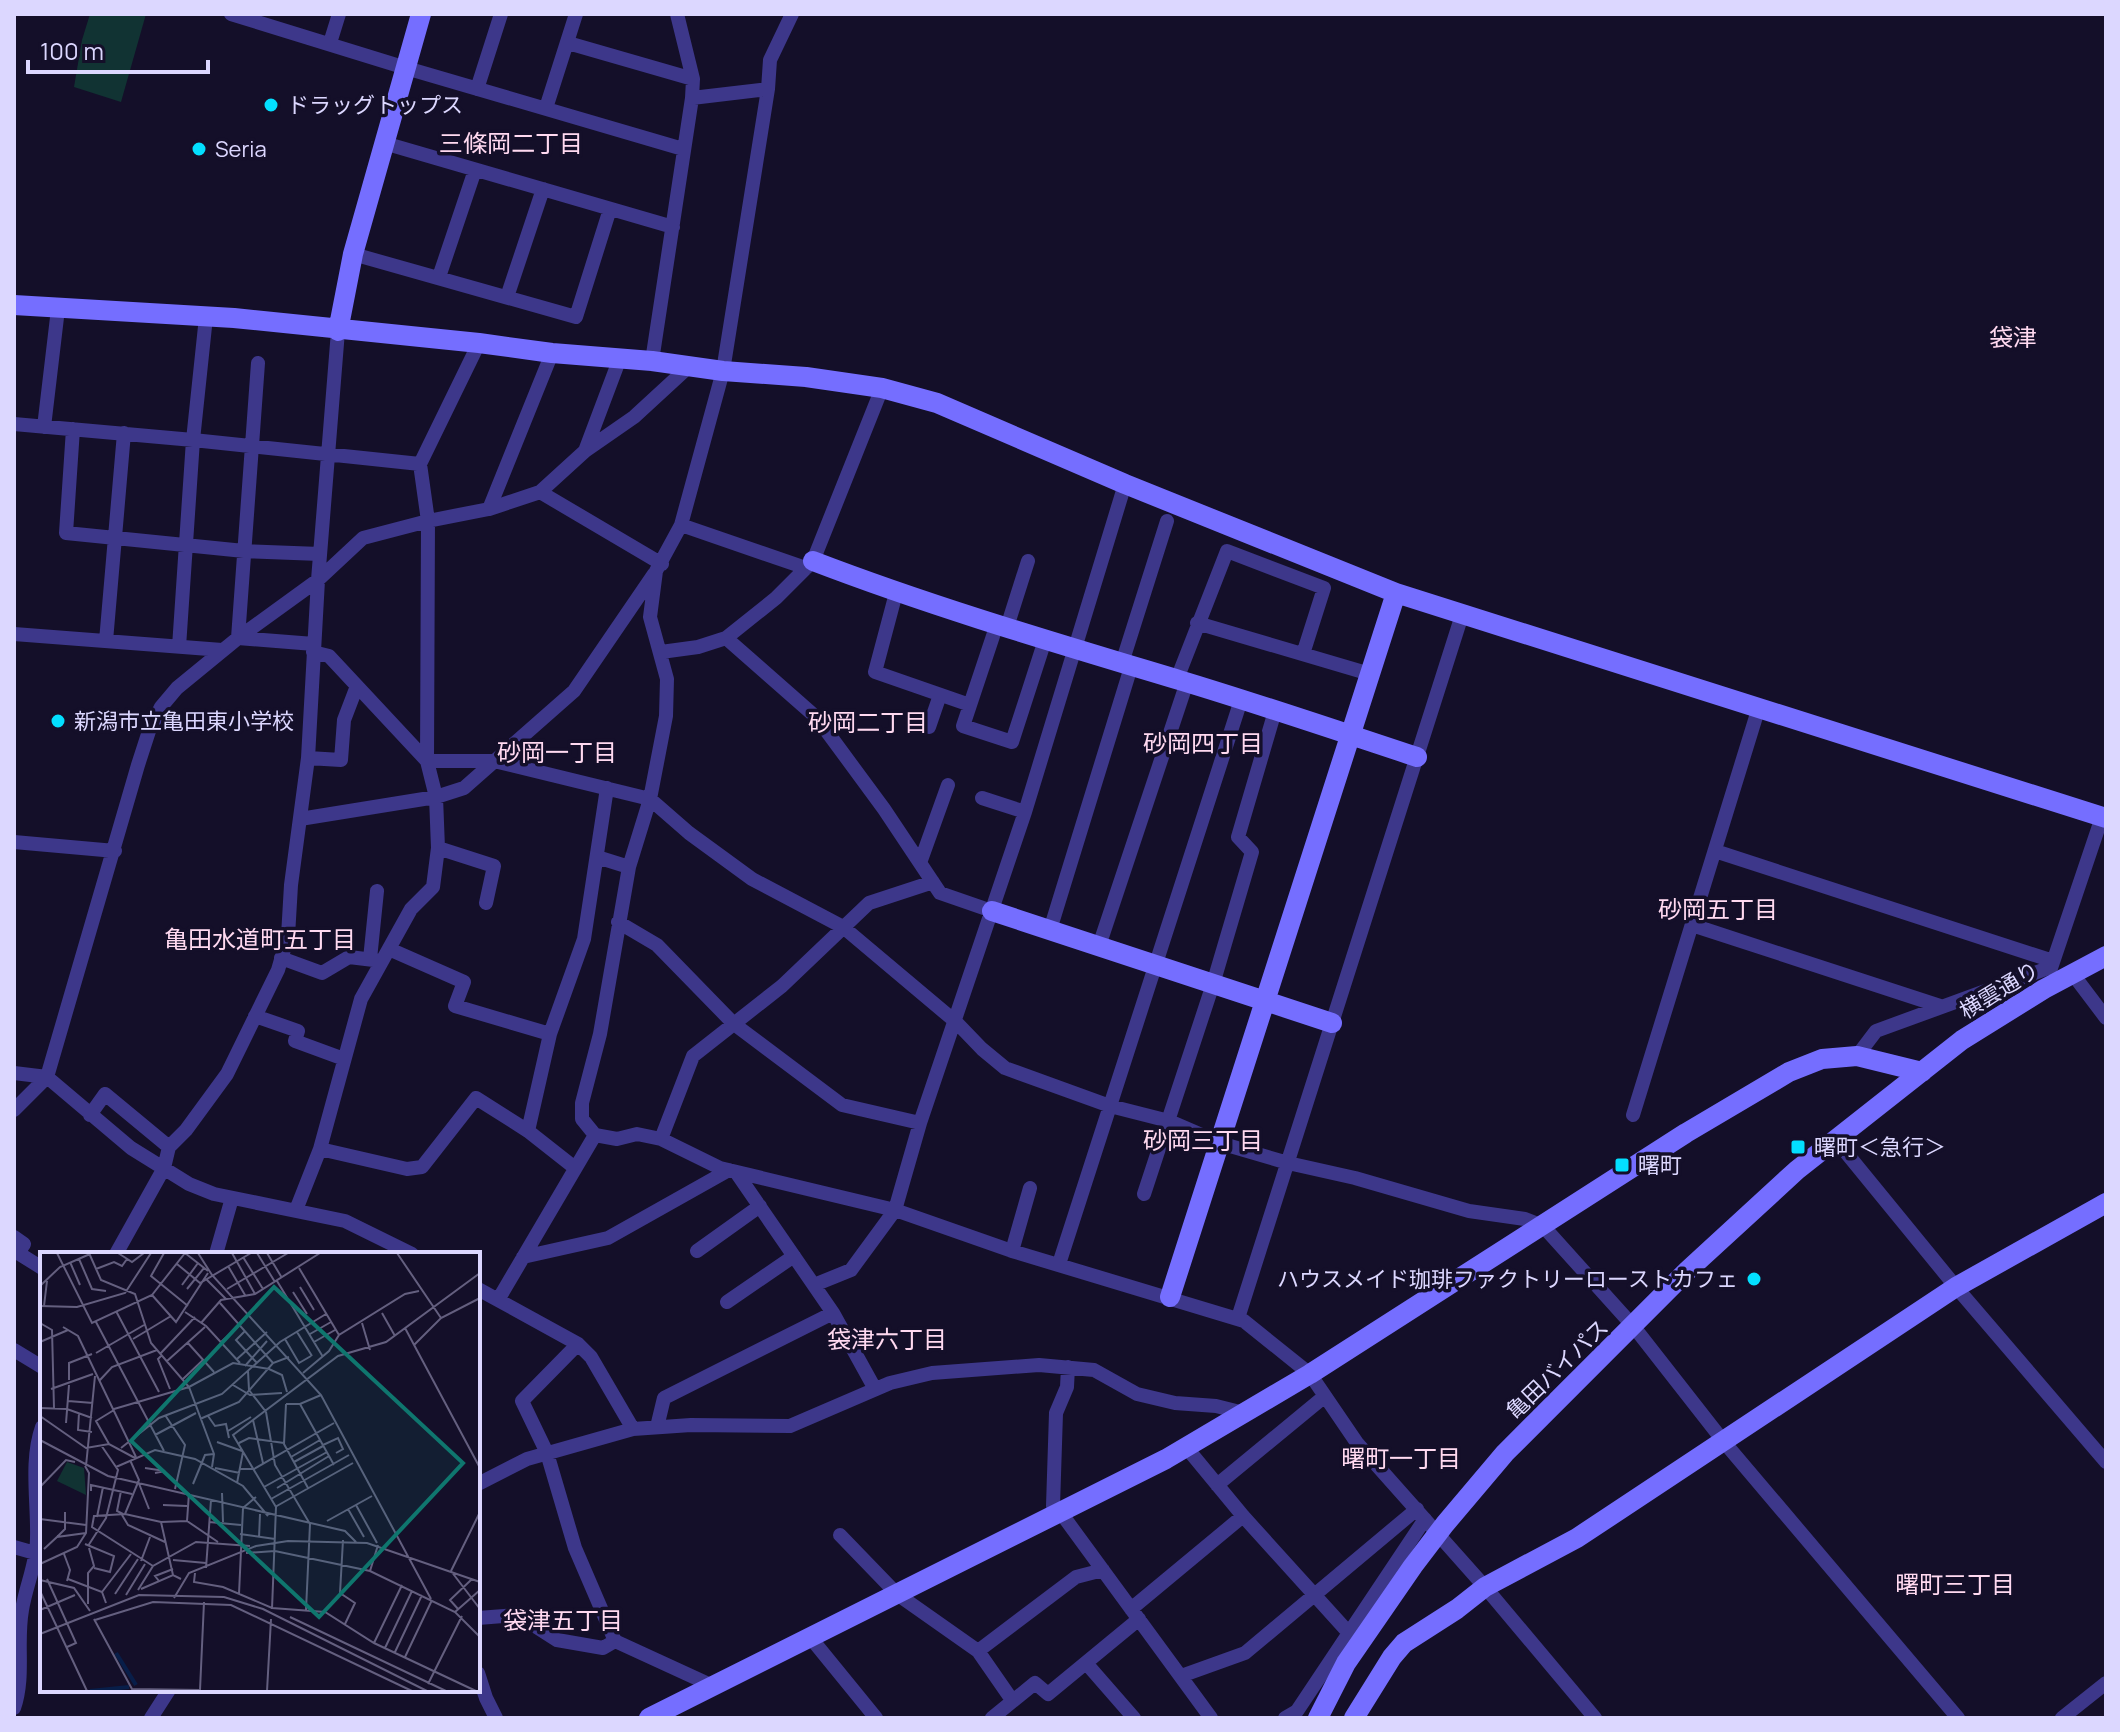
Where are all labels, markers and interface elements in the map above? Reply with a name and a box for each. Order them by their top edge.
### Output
scale bar [28,24,208,74]
text: 100 m [40,34,104,67]
place label: ドラッグトップス [287,90,463,120]
marker: ドラッグトップス [262,96,280,114]
district label: 三條岡二丁目 [439,126,583,159]
place label: Seria [215,134,267,164]
marker: Seria [190,140,208,158]
district label: 袋津 [1989,320,2037,353]
district label: 砂岡二丁目 [808,705,928,738]
place label: 新潟市立亀田東小学校 [74,706,294,736]
marker: 新潟市立亀田東小学校 [49,712,67,730]
district label: 砂岡四丁目 [1143,726,1263,759]
district label: 砂岡一丁目 [497,735,617,768]
district label: 砂岡五丁目 [1658,892,1778,925]
district label: 亀田水道町五丁目 [164,922,356,955]
street label: 横雲通り [1954,954,2044,1026]
district label: 砂岡三丁目 [1143,1123,1263,1156]
place label: 曙町＜急行＞ [1814,1132,1946,1162]
marker: 曙町＜急行＞ [1789,1138,1807,1156]
place label: 曙町 [1638,1150,1682,1180]
marker: 曙町 [1613,1156,1631,1174]
inset map [40,1252,480,1692]
place label: ハウスメイド珈琲ファクトリーローストカフェ [1277,1264,1738,1294]
marker: ハウスメイド珈琲ファクトリーローストカフェ [1745,1270,1763,1288]
street label: 亀田バイパス [1499,1313,1615,1425]
district label: 袋津六丁目 [827,1322,947,1355]
district label: 曙町一丁目 [1341,1441,1461,1474]
district label: 曙町三丁目 [1895,1567,2015,1600]
district label: 袋津五丁目 [503,1603,623,1636]

